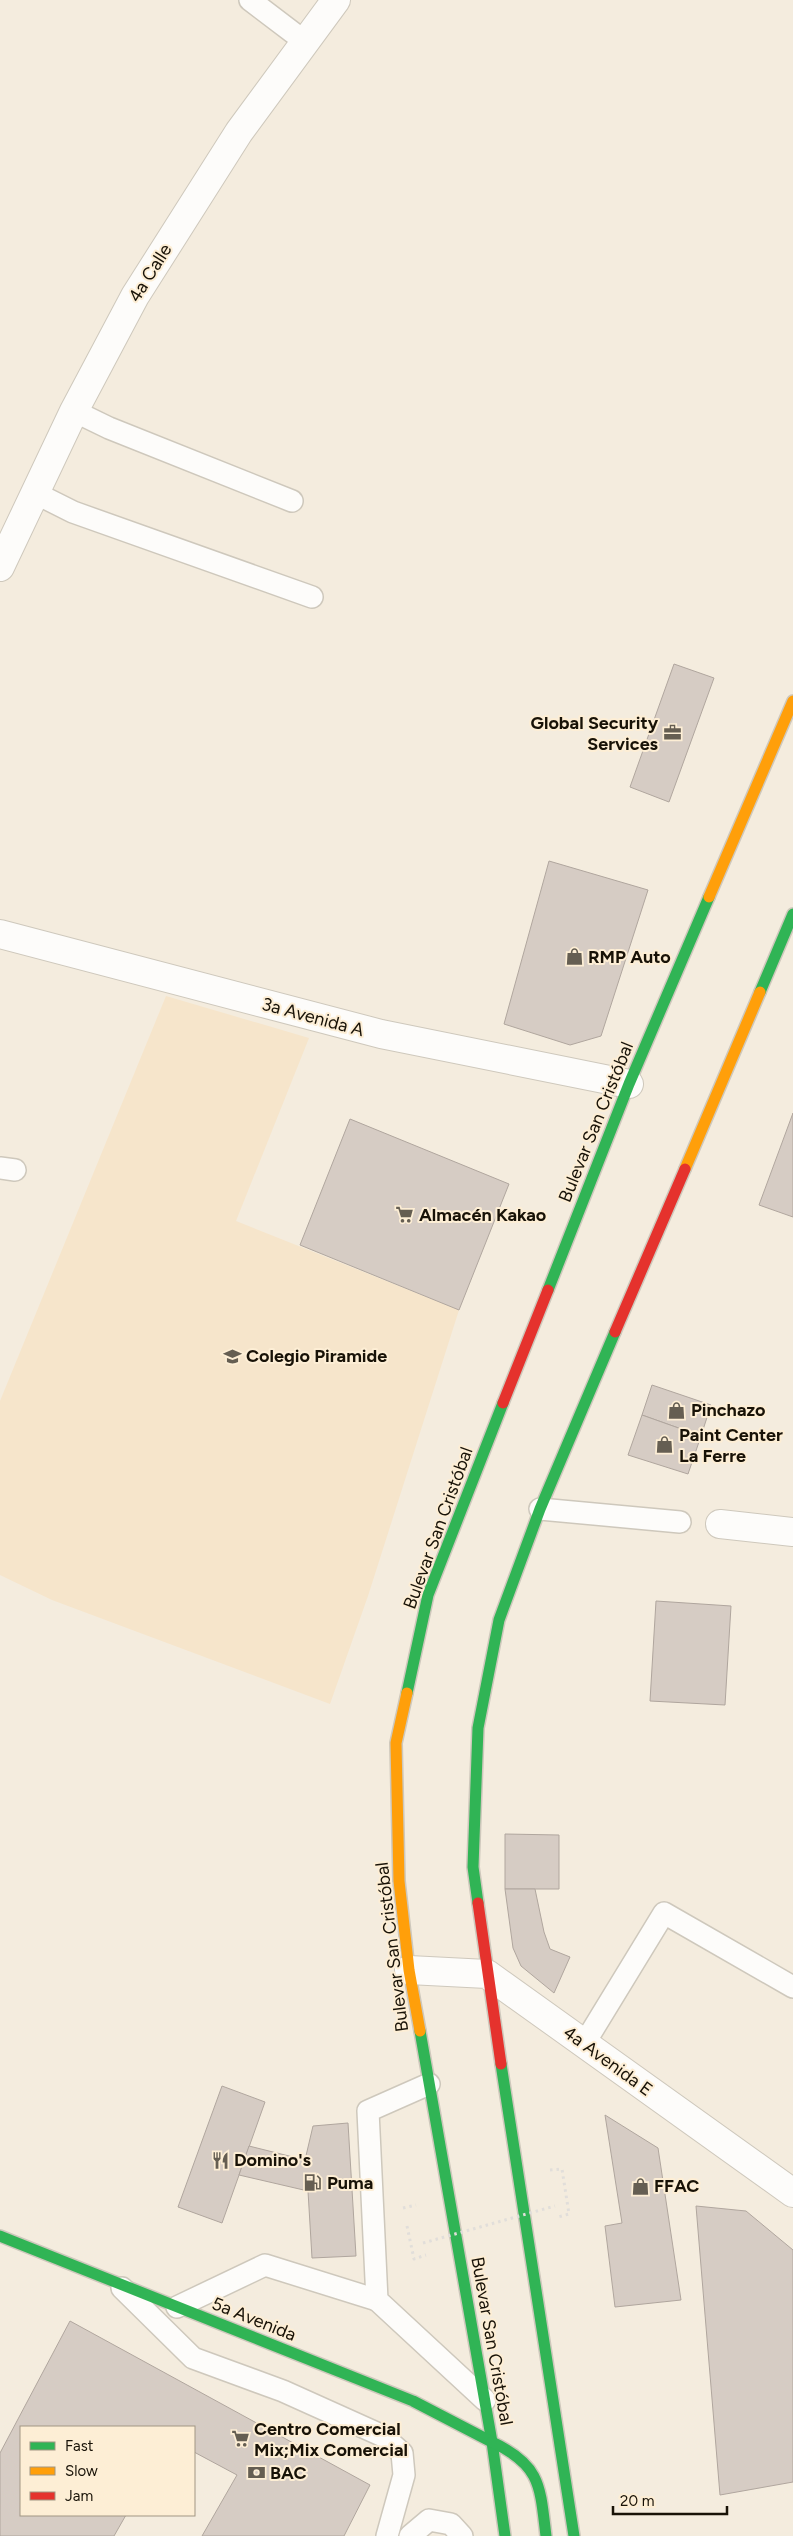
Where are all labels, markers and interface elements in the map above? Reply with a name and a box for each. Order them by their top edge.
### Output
street label: 4a Calle [124,240,177,306]
place label: Global Security Services [531,712,659,755]
office icon: Global Security Services [662,723,682,743]
place label: RMP Auto [588,946,671,968]
shop icon: RMP Auto [564,947,584,967]
street label: 3a Avenida A [259,993,367,1041]
street label: Bulevar San Cristóbal [554,1039,638,1205]
place label: Almacén Kakao [419,1204,546,1226]
supermarket icon: Almacén Kakao [395,1205,415,1225]
place label: Colegio Piramide [246,1345,387,1367]
school or university icon: Colegio Piramide [222,1346,242,1366]
place label: Pinchazo [691,1399,766,1421]
shop icon: Pinchazo [667,1400,687,1420]
place label: Paint Center La Ferre [679,1424,783,1467]
shop icon: Paint Center La Ferre [655,1435,675,1455]
street label: Bulevar San Cristóbal [398,1444,478,1612]
street label: Bulevar San Cristóbal [371,1861,413,2033]
street label: 4a Avenida E [559,2021,657,2101]
place label: Domino's [234,2149,312,2171]
restaurant icon: Domino's [210,2150,230,2170]
place label: Puma [327,2172,373,2194]
fuel station icon: Puma [303,2173,323,2193]
place label: FFAC [654,2175,699,2197]
shop icon: FFAC [630,2176,650,2196]
street label: Bulevar San Cristóbal [466,2255,518,2427]
street label: 5a Avenida [209,2292,299,2346]
place label: Centro Comercial Mix;Mix Comercial [254,2418,408,2461]
legend [20,2426,195,2516]
supermarket icon: Centro Comercial Mix;Mix Comercial [230,2429,250,2449]
text: Fast [65,2437,94,2455]
text: Slow [65,2462,98,2480]
place label: BAC [270,2462,306,2484]
bank icon: BAC [246,2463,266,2483]
scale bar [613,2484,727,2516]
text: Jam [65,2487,93,2505]
text: 20 m [620,2492,654,2510]

